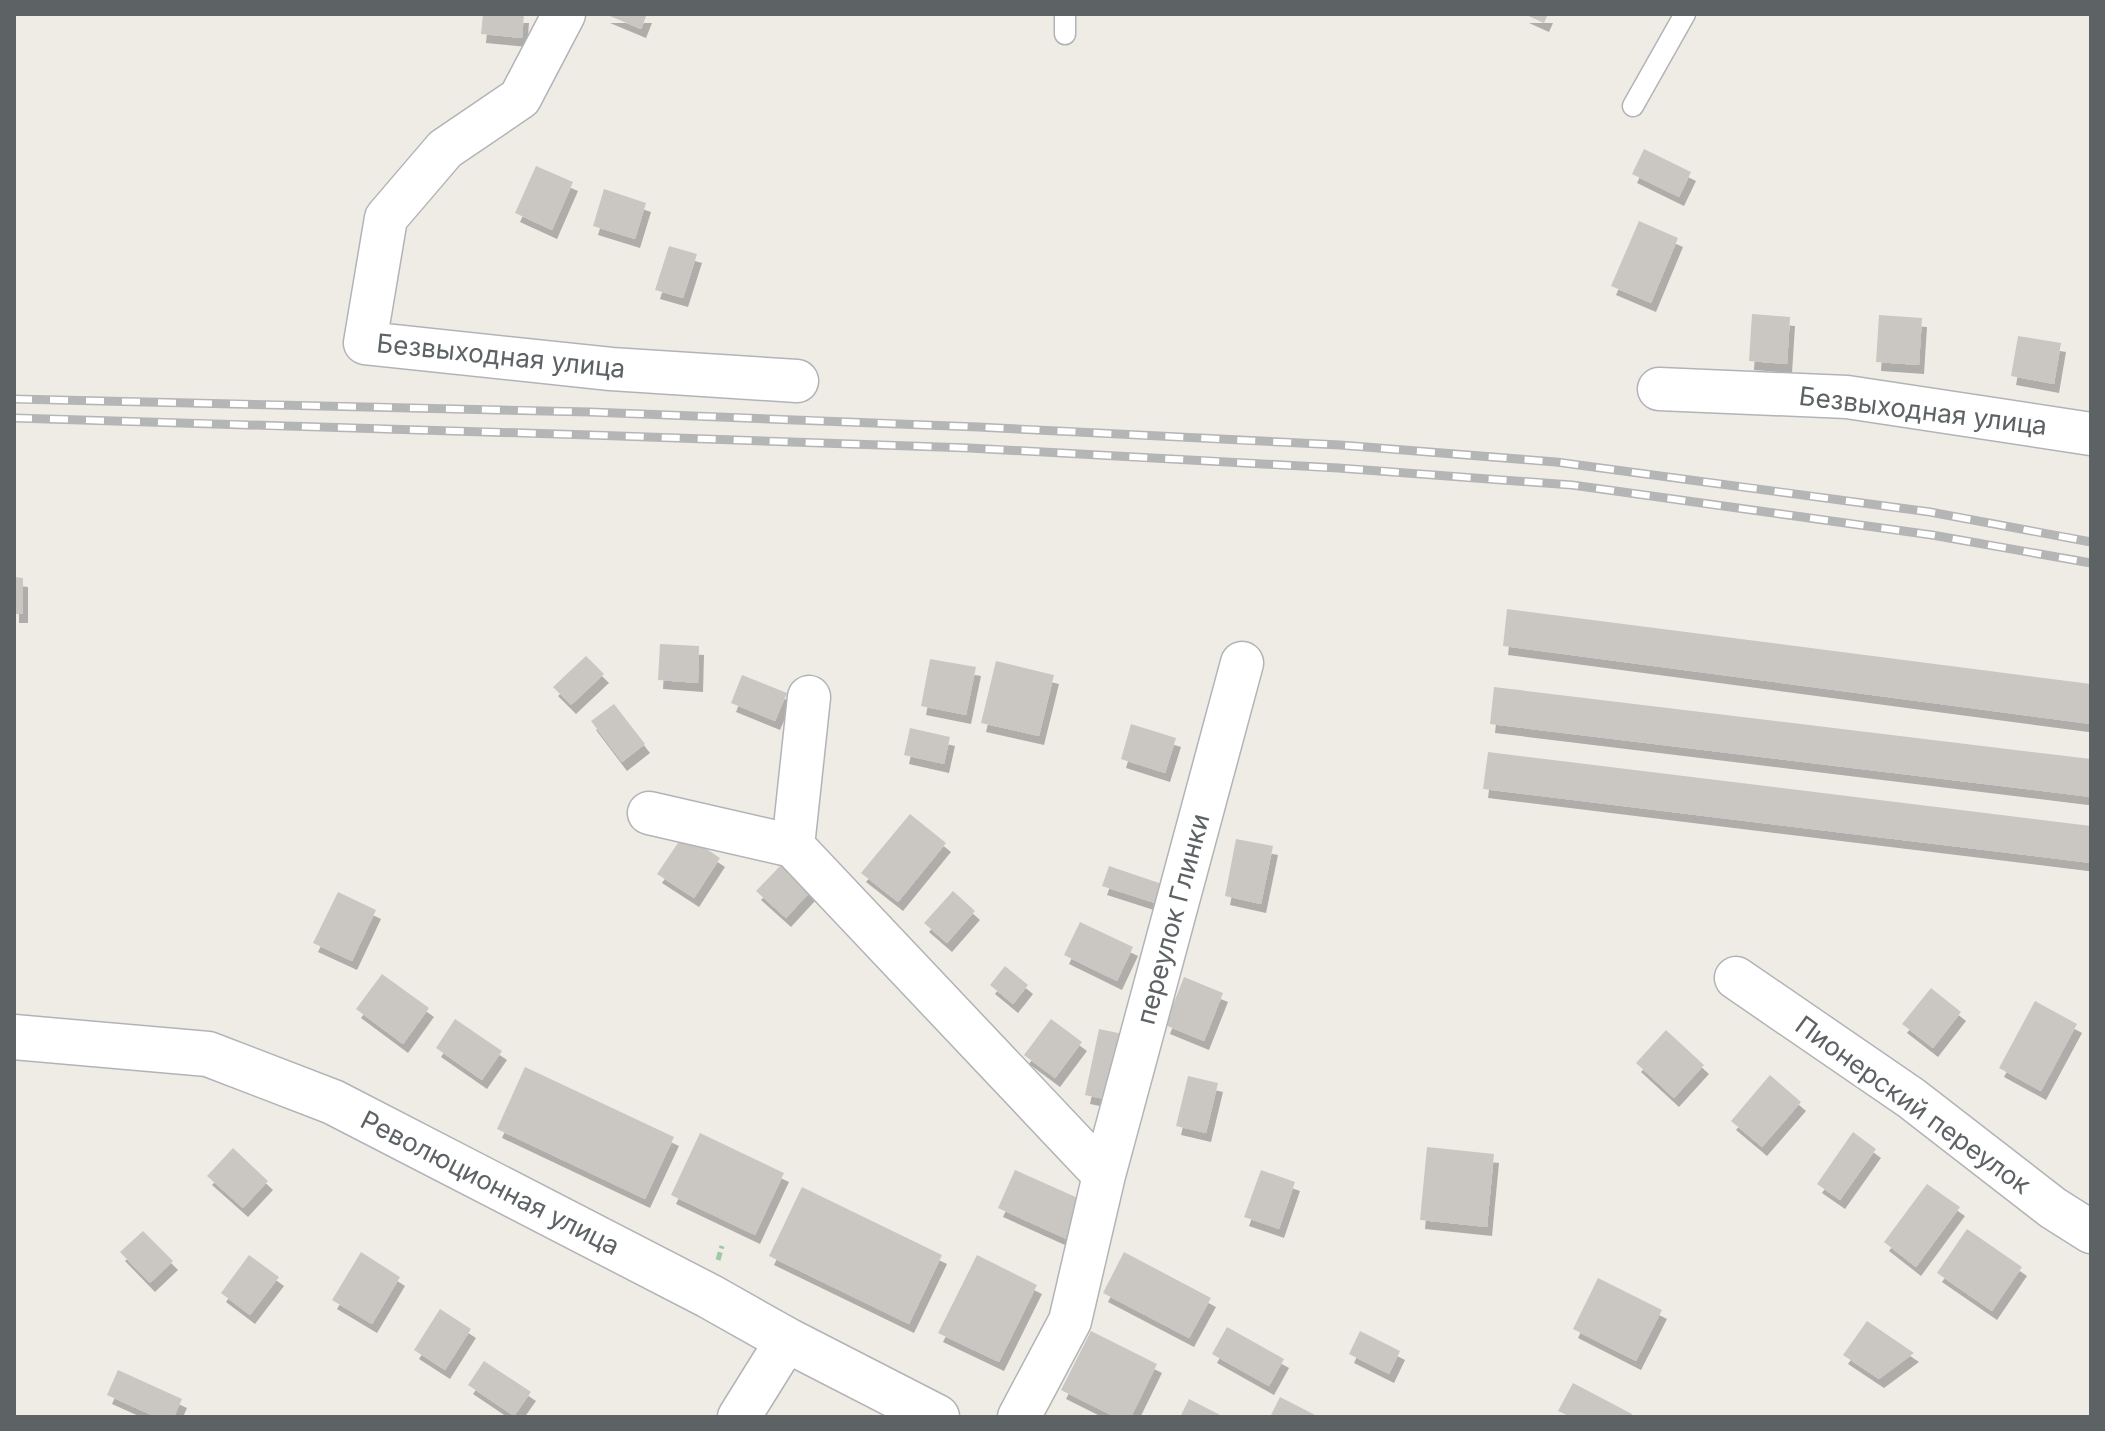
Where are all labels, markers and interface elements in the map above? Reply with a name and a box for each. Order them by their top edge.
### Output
street label: Безвыходная улица [375,327,627,384]
street label: Безвыходная улица [1797,380,2049,441]
street label: переулок Глинки [1130,810,1216,1027]
street label: Пионерский переулок [1790,1009,2037,1200]
street label: Революционная улица [356,1104,625,1261]

